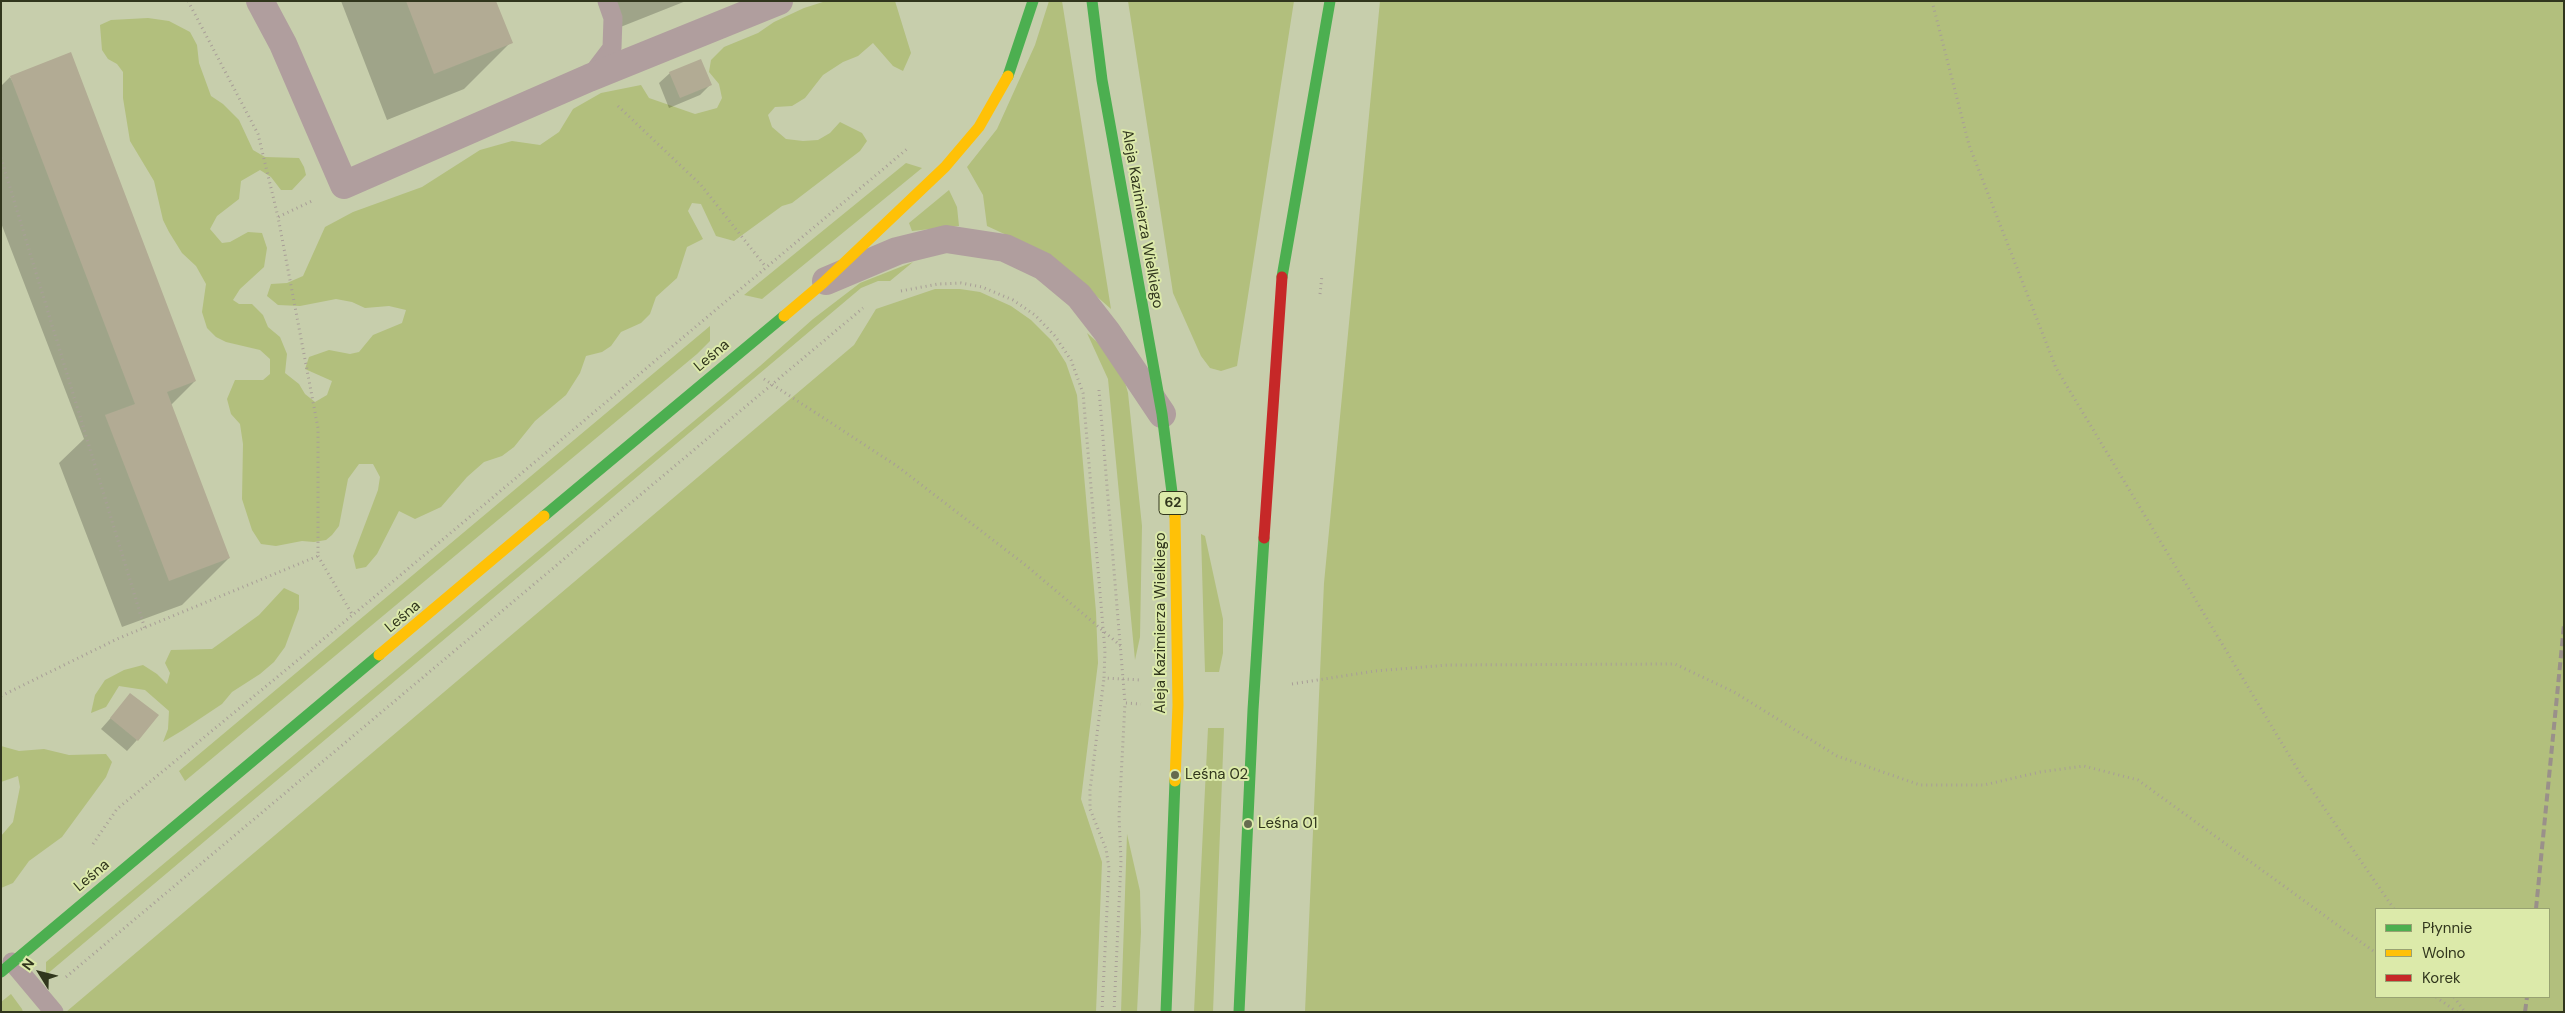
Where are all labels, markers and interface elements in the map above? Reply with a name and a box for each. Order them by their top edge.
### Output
street label: Aleja Kazimierza Wielkiego [1117,128,1167,310]
street label: Leśna [691,336,733,376]
road number: 62 [1159,492,1187,514]
street label: Aleja Kazimierza Wielkiego [1152,532,1170,714]
street label: Leśna [382,597,424,637]
place label: Leśna 02 [1185,766,1248,784]
marker: Leśna 02 [1169,769,1181,781]
place label: Leśna 01 [1258,815,1317,833]
marker: Leśna 01 [1242,818,1254,830]
street label: Leśna [71,856,113,896]
legend [2375,908,2550,998]
text: Płynnie [2422,918,2472,938]
text: Wolno [2422,943,2466,963]
north arrow [15,948,65,998]
text: N [18,955,38,974]
text: Korek [2422,968,2461,988]

